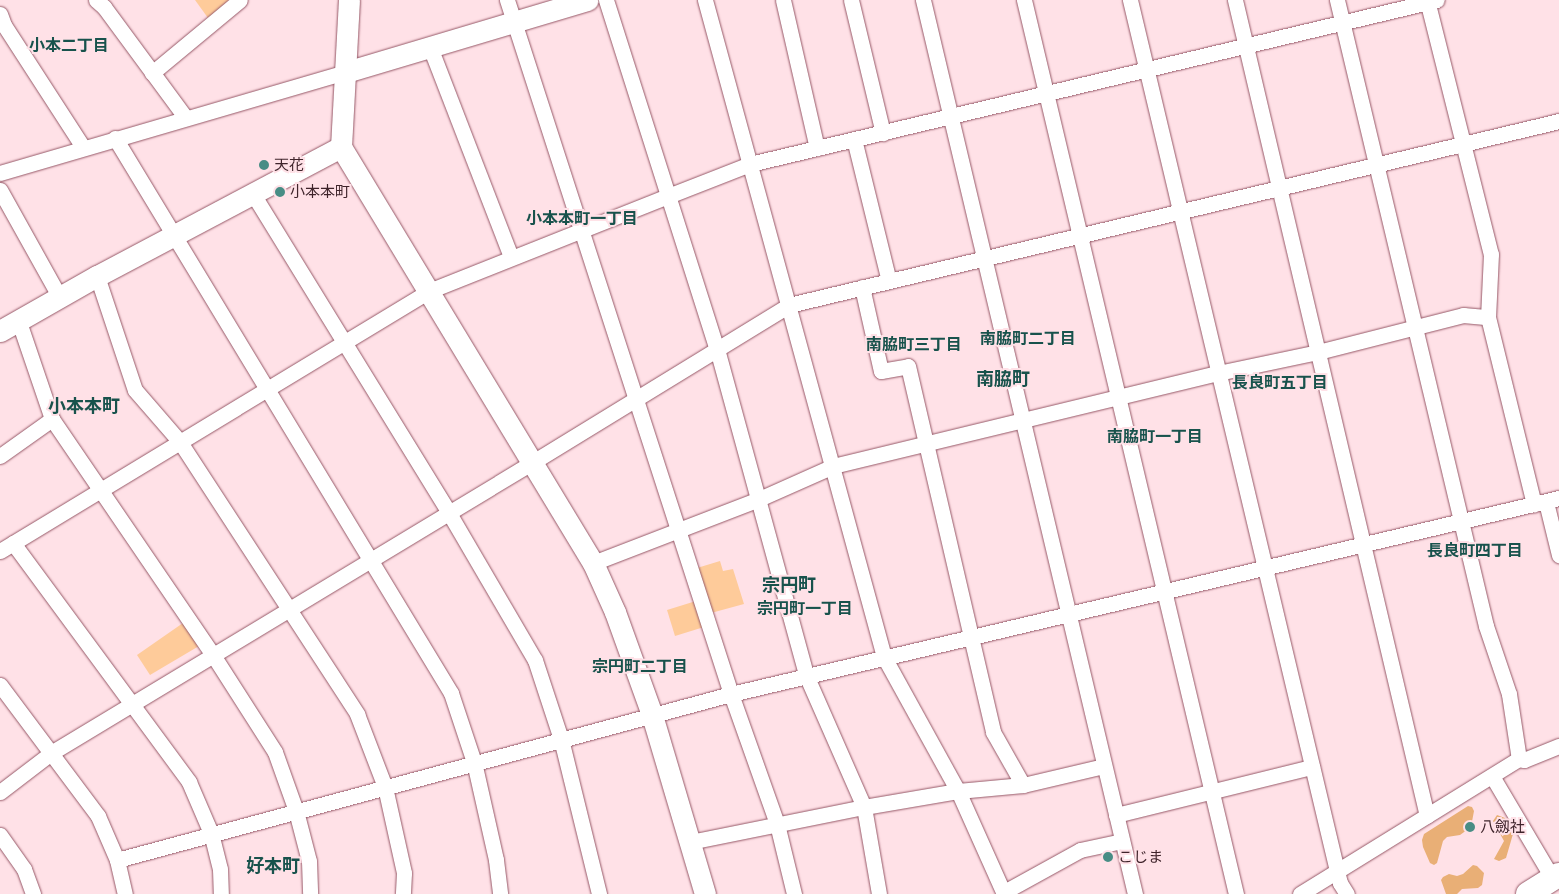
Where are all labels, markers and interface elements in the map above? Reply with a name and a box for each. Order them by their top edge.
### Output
district label: 小本二丁目 [29,35,109,55]
place label: 天花 [274,156,304,174]
marker: 天花 [258,159,270,171]
place label: 小本本町 [290,183,350,201]
marker: 小本本町 [274,186,286,198]
district label: 小本本町一丁目 [526,208,638,228]
district label: 南脇町二丁目 [980,328,1076,348]
district label: 南脇町三丁目 [866,334,962,354]
district label: 南脇町 [976,368,1030,390]
district label: 長良町五丁目 [1232,372,1328,392]
district label: 小本本町 [48,395,120,417]
district label: 南脇町一丁目 [1107,426,1203,446]
district label: 長良町四丁目 [1427,540,1523,560]
district label: 宗円町 [762,574,816,596]
district label: 宗円町一丁目 [757,598,853,618]
district label: 宗円町二丁目 [592,656,688,676]
place label: 八劔社 [1480,818,1525,836]
marker: 八劔社 [1464,821,1476,833]
place label: こじま [1118,848,1163,866]
marker: こじま [1102,851,1114,863]
district label: 好本町 [246,855,300,877]

